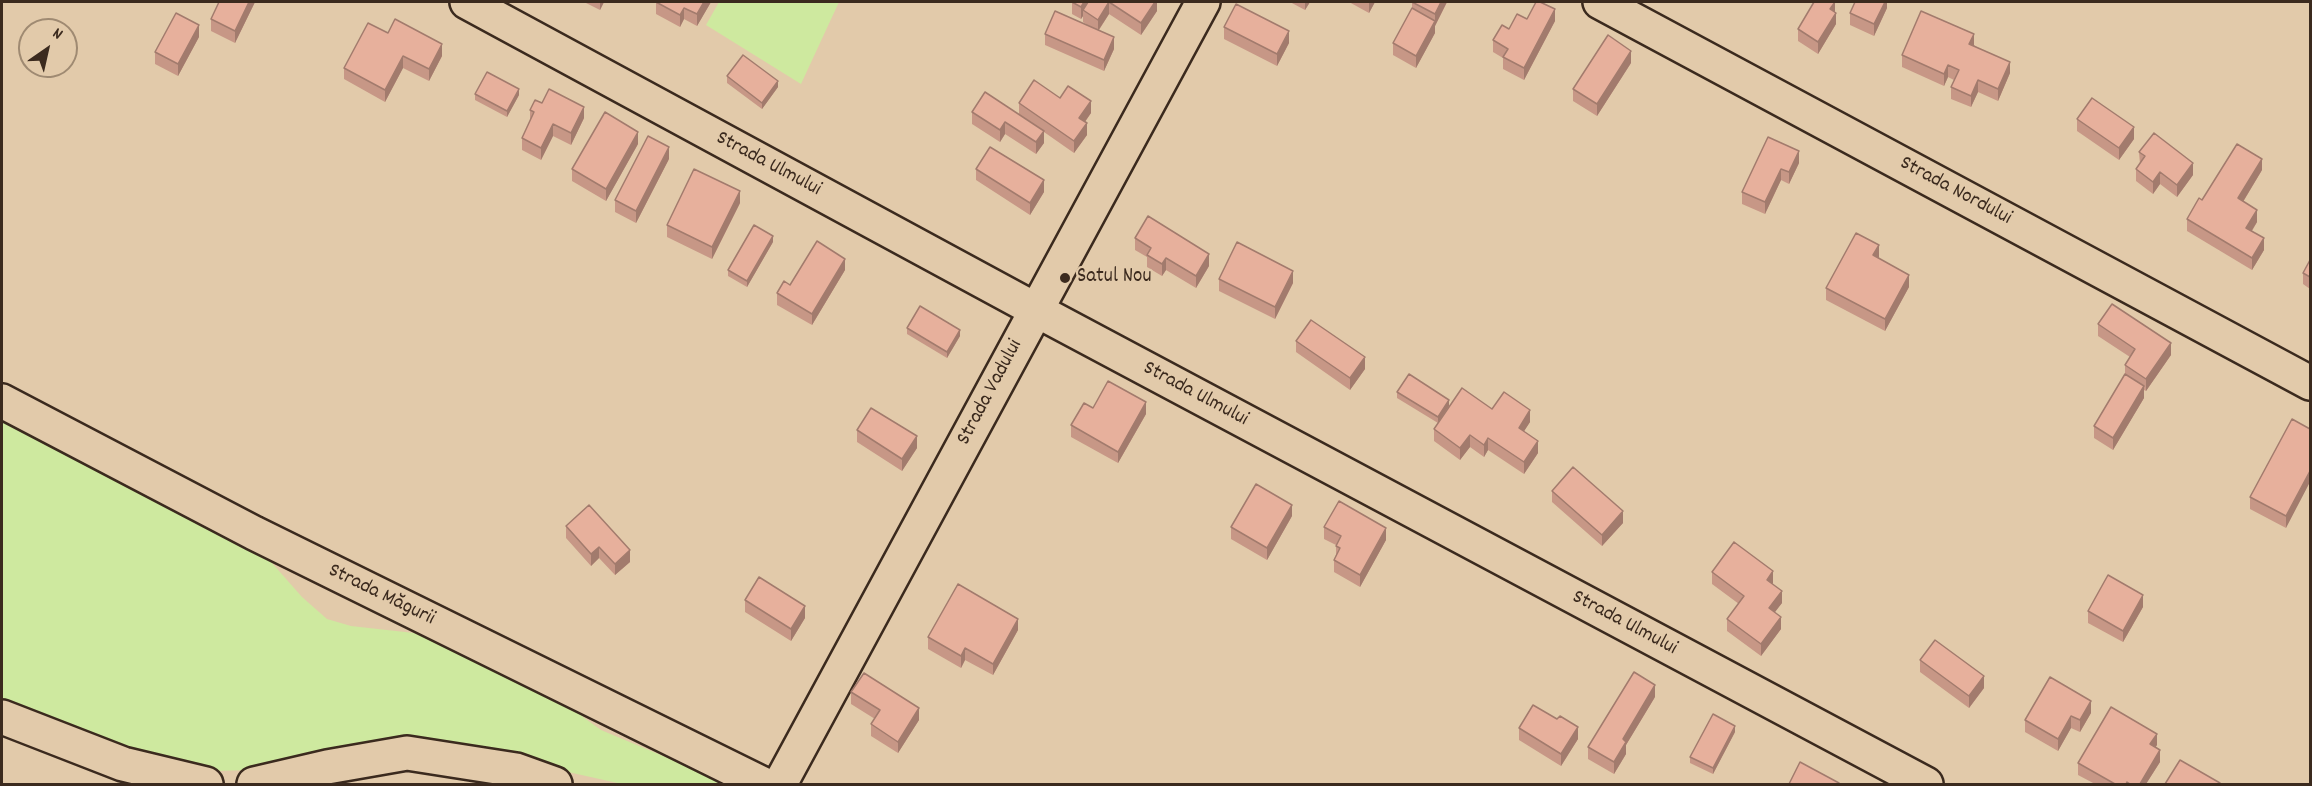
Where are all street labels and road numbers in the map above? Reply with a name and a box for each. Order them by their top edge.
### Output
street label: Strada Ulmului [711,127,825,203]
street label: Strada Nordului [1895,152,2015,232]
street label: Strada Vadului [953,336,1029,450]
street label: Strada Ulmului [1138,357,1252,433]
street label: Strada Măgurii [323,559,439,633]
street label: Strada Ulmului [1567,586,1681,662]

